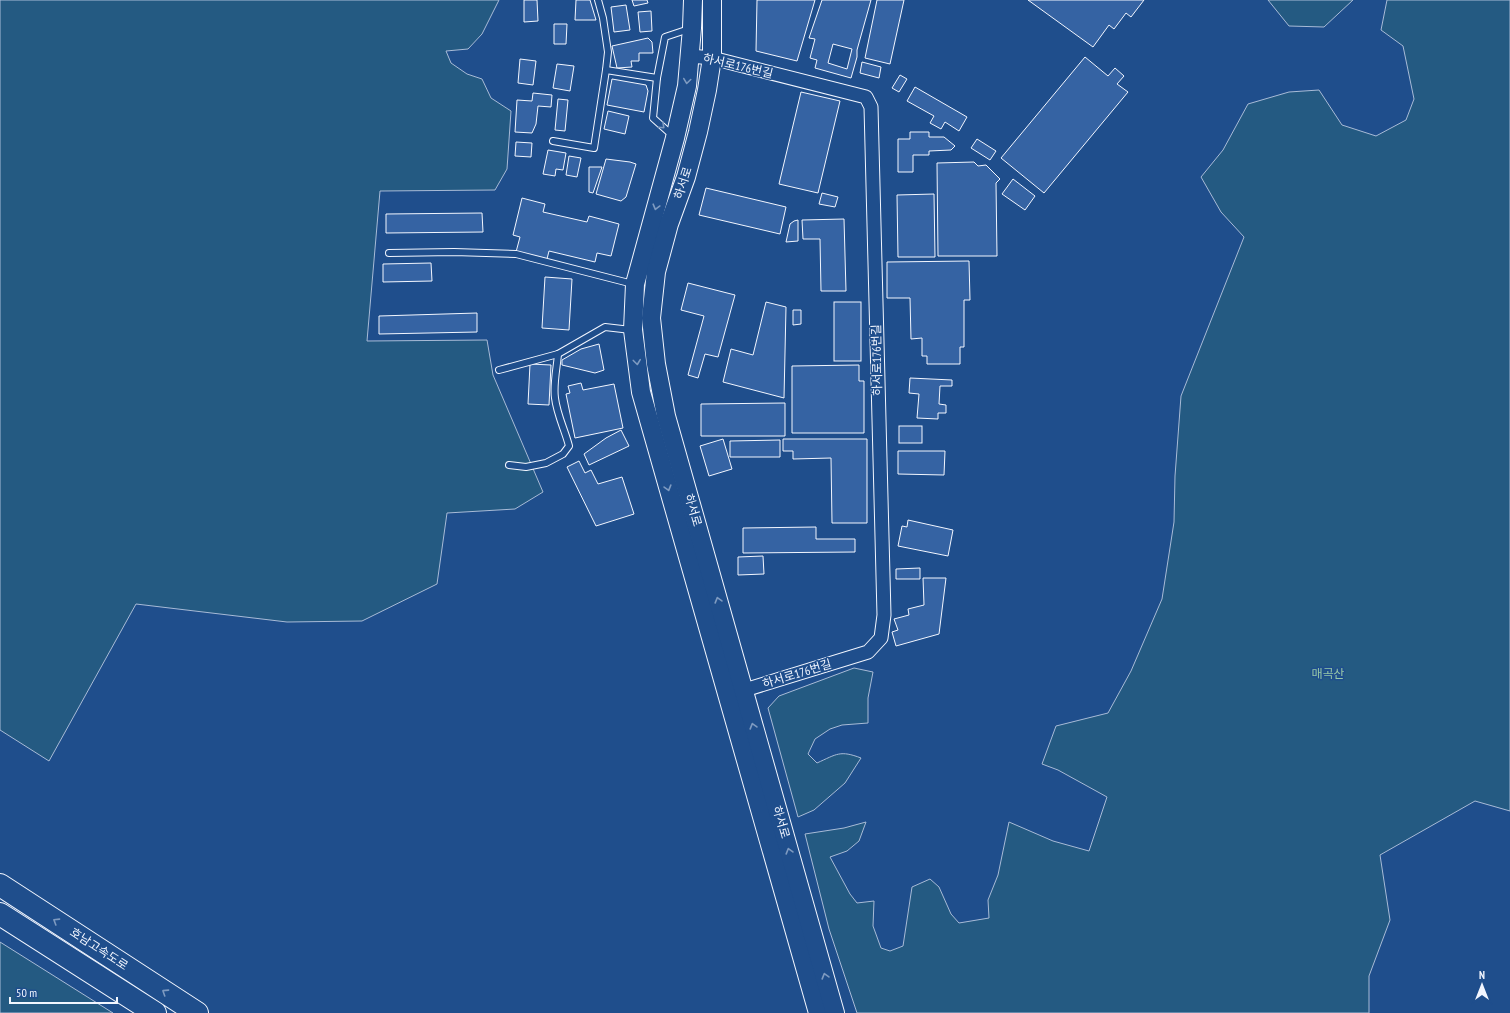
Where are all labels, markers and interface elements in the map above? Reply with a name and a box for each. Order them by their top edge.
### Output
street label: 하서로176번길 [702,50,775,81]
one-way arrow [683,78,692,84]
one-way arrow [658,122,665,129]
street label: 하서로 [670,165,695,201]
one-way arrow [652,203,661,210]
street label: 하서로176번길 [868,324,885,396]
one-way arrow [632,359,641,365]
one-way arrow [663,484,672,491]
street label: 하서로 [682,492,705,528]
one-way arrow [714,597,723,604]
street label: 하서로176번길 [761,656,833,691]
park label: 매곡산 [1311,666,1345,681]
one-way arrow [749,722,758,729]
street label: 하서로 [770,804,793,840]
one-way arrow [785,847,794,854]
one-way arrow [53,918,60,925]
street label: 호남고속도로 [67,924,131,973]
north arrow [1462,965,1502,1005]
text: N [1479,968,1485,982]
one-way arrow [821,972,830,979]
scale bar [10,979,117,1005]
text: 50 m [16,985,37,1000]
one-way arrow [162,989,169,996]

